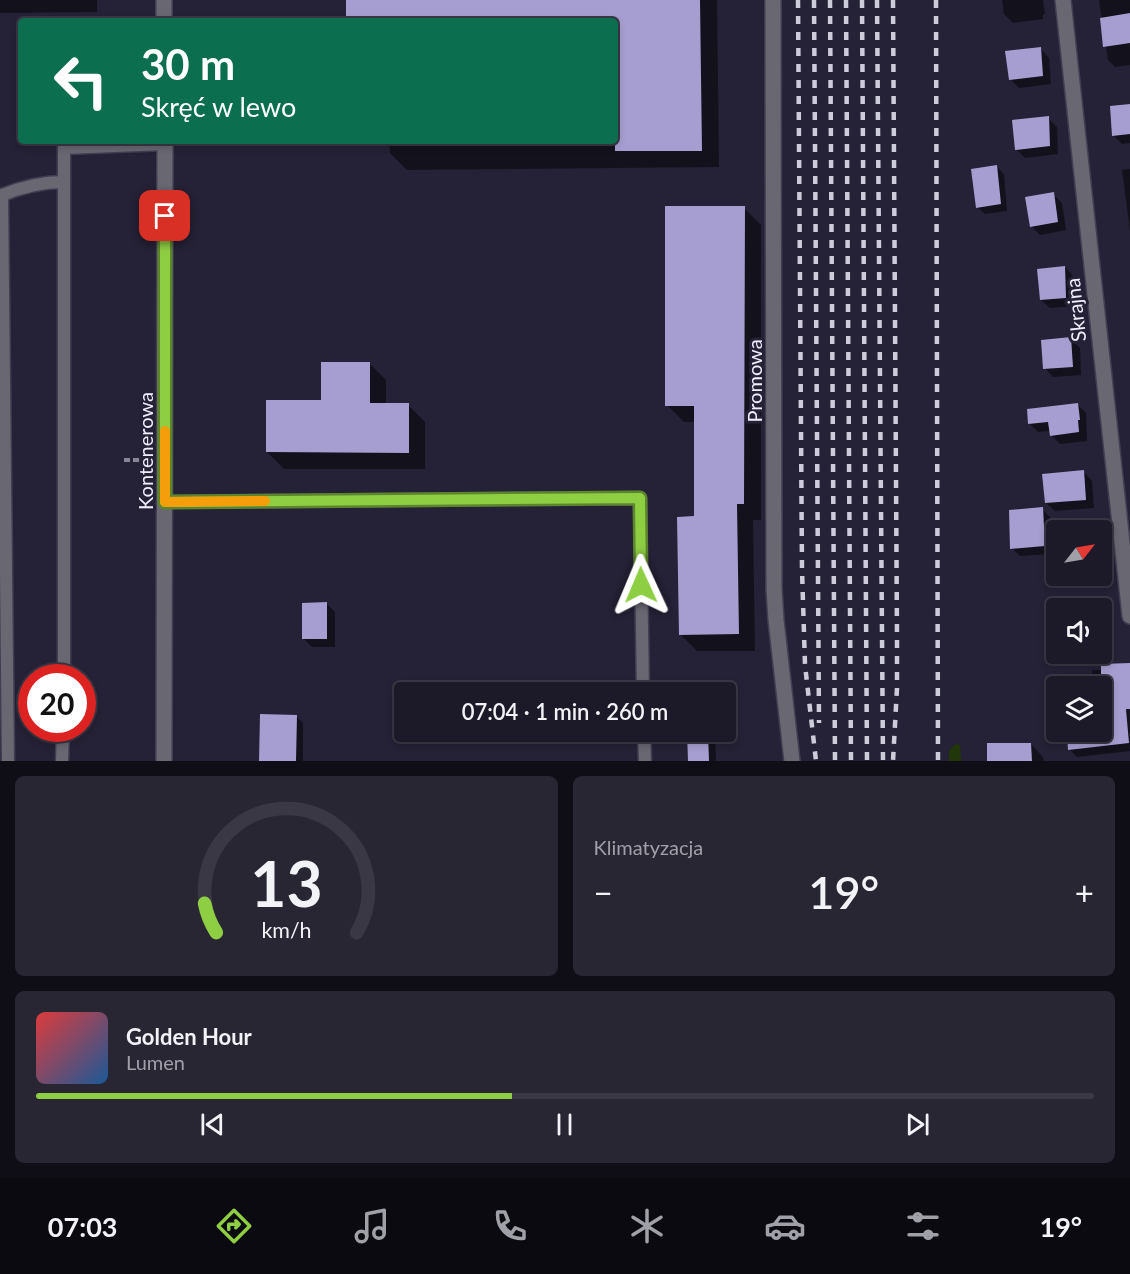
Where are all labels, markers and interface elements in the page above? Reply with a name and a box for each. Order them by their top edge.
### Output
text: 30 m [141,39,235,89]
icon: left [42,42,120,120]
text: Skręć w lewo [141,90,296,123]
pin [139,190,190,241]
icon: arrive [148,199,181,232]
street label: Skrajna [1060,277,1090,343]
street label: Promowa [742,339,766,423]
street label: Kontenerowa [133,392,157,510]
north arrow [1046,520,1112,586]
map controls [1046,520,1112,742]
position arrow [609,553,673,617]
button: sound [1046,598,1112,664]
speed limit sign: 20 [18,664,96,742]
button: layers [1046,676,1112,742]
text: 07:04 · 1 min · 260 m [462,698,668,725]
text: Klimatyzacja [594,835,703,859]
text: 13 [250,845,322,920]
text: 19° [808,865,879,919]
text: − [594,872,613,912]
text: + [1075,872,1094,912]
text: km/h [261,917,311,943]
text: Golden Hour [126,1023,252,1050]
text: Lumen [126,1050,185,1074]
icon: previous [196,1108,229,1141]
icon: pause [548,1108,581,1141]
icon: next [901,1108,934,1141]
icon: directions [213,1205,255,1247]
icon: music [351,1205,393,1247]
icon: phone [489,1205,531,1247]
icon: climate [626,1205,668,1247]
icon: car [764,1205,806,1247]
icon: filters [902,1205,944,1247]
text: 07:03 [48,1210,117,1243]
text: 19° [1039,1210,1082,1243]

